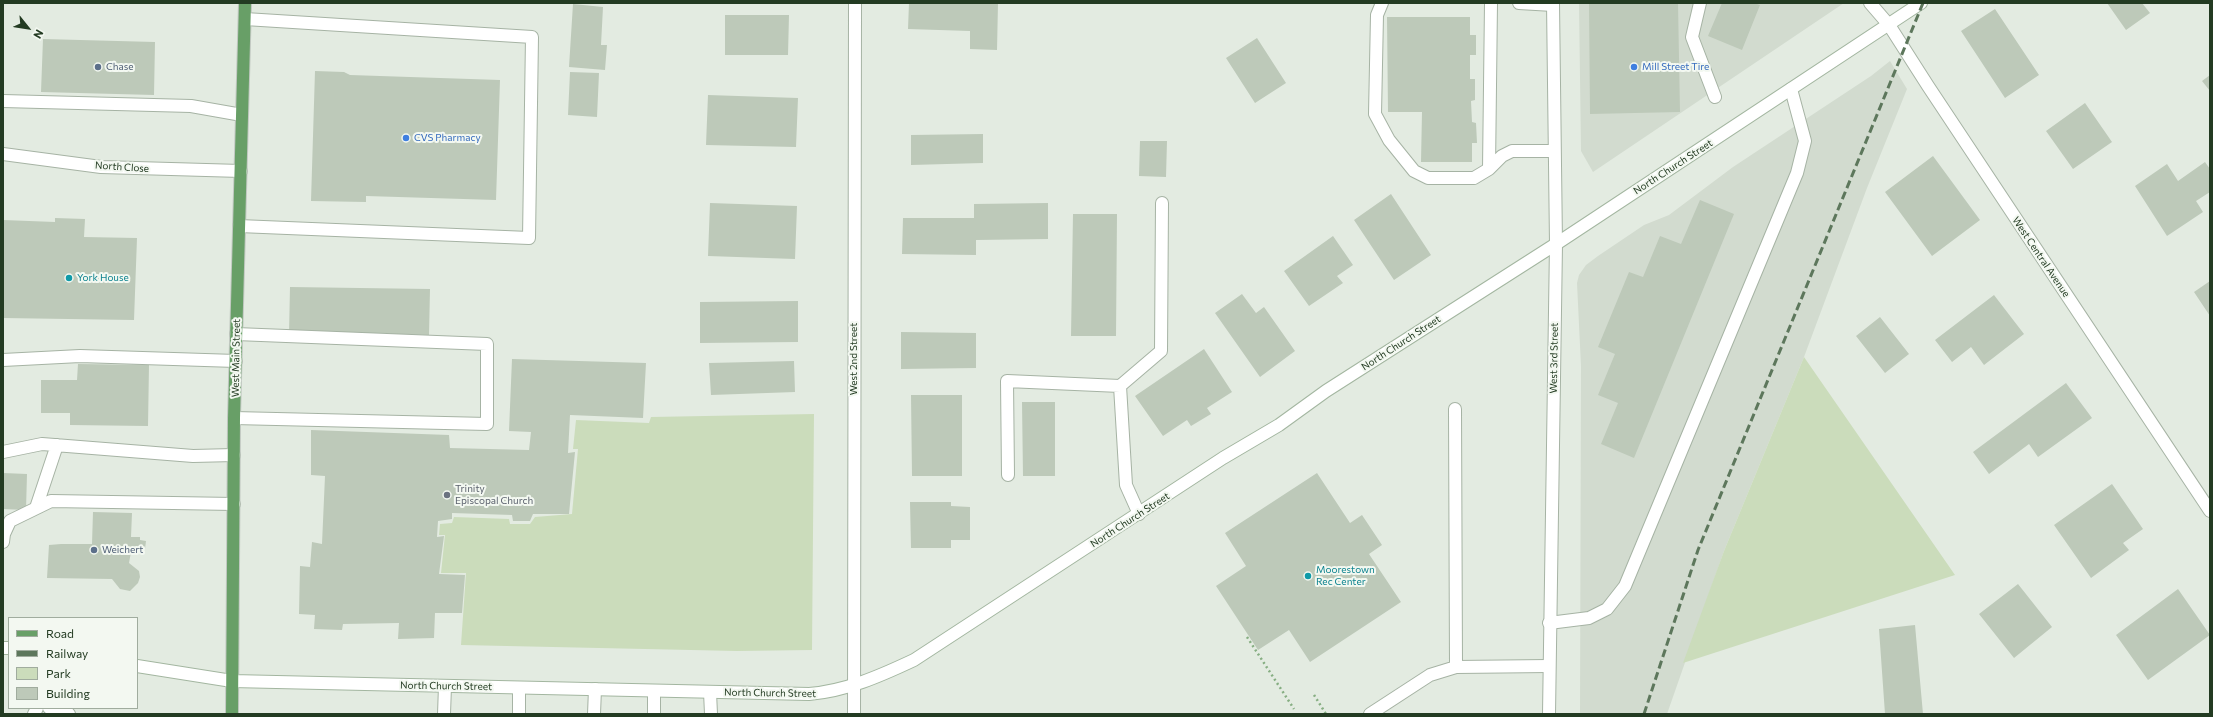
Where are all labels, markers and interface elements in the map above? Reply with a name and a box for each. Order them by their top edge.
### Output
north arrow [8,8,48,48]
text: N [31,27,47,41]
place label: Chase [106,61,134,73]
place label: Mill Street Tire [1642,61,1709,73]
marker: Chase [93,62,103,72]
marker: Mill Street Tire [1629,62,1639,72]
place label: CVS Pharmacy [414,132,481,144]
marker: CVS Pharmacy [401,133,411,143]
street label: North Church Street [1631,137,1715,197]
street label: North Close [94,159,150,175]
street label: West Central Avenue [2010,215,2072,299]
place label: York House [77,272,129,284]
marker: York House [64,273,74,283]
street label: North Church Street [1359,313,1443,373]
street label: West Main Street [229,319,243,397]
street label: West 2nd Street [848,323,860,395]
street label: West 3rd Street [1547,323,1561,393]
place label: Trinity Episcopal Church [455,483,533,506]
marker: Trinity Episcopal Church [442,490,452,500]
street label: North Church Street [1088,490,1172,550]
place label: Weichert [102,544,143,556]
marker: Weichert [89,545,99,555]
place label: Moorestown Rec Center [1316,564,1375,588]
marker: Moorestown Rec Center [1303,571,1313,581]
legend [8,617,138,709]
text: Road [46,626,74,640]
text: Railway [46,646,88,660]
text: Park [46,666,71,680]
street label: North Church Street [400,679,492,693]
text: Building [46,686,90,700]
street label: North Church Street [724,686,816,700]

